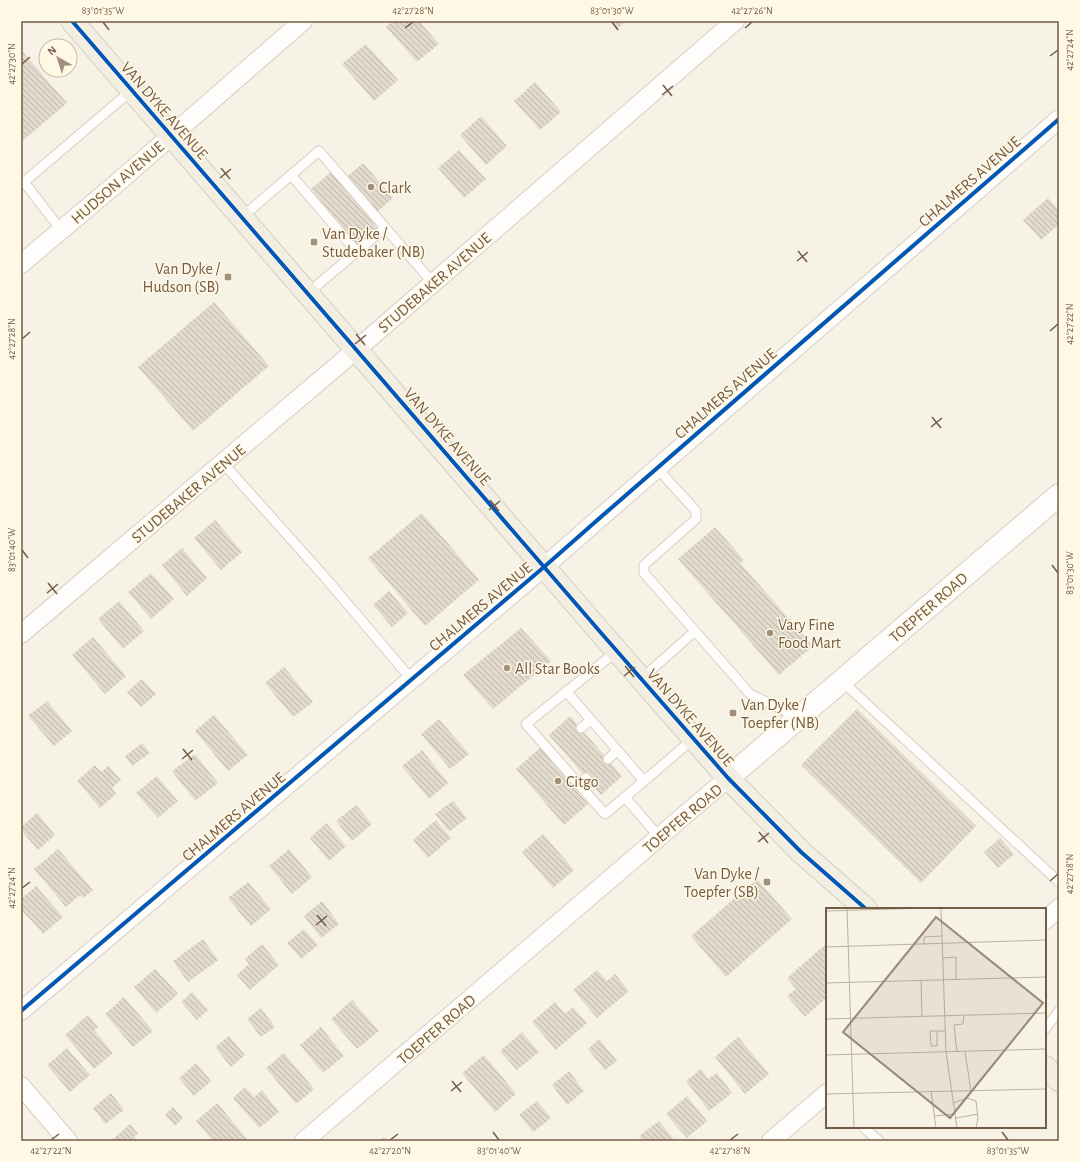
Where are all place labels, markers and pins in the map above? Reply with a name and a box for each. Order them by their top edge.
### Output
place label: Clark [379,180,412,196]
marker: Clark [366,182,376,192]
place label: Van Dyke / Studebaker (NB) [322,226,425,260]
marker: Van Dyke / Studebaker (NB) [309,237,319,247]
place label: Van Dyke / Hudson (SB) [143,261,220,295]
marker: Van Dyke / Hudson (SB) [223,272,233,282]
place label: Vary Fine Food Mart [778,617,841,651]
marker: Vary Fine Food Mart [765,628,775,638]
place label: All Star Books [515,661,600,677]
marker: All Star Books [502,663,512,673]
place label: Van Dyke / Toepfer (NB) [741,697,820,731]
marker: Van Dyke / Toepfer (NB) [728,708,738,718]
place label: Citgo [566,774,599,790]
marker: Citgo [553,776,563,786]
place label: Van Dyke / Toepfer (SB) [684,866,759,900]
marker: Van Dyke / Toepfer (SB) [762,877,772,887]

